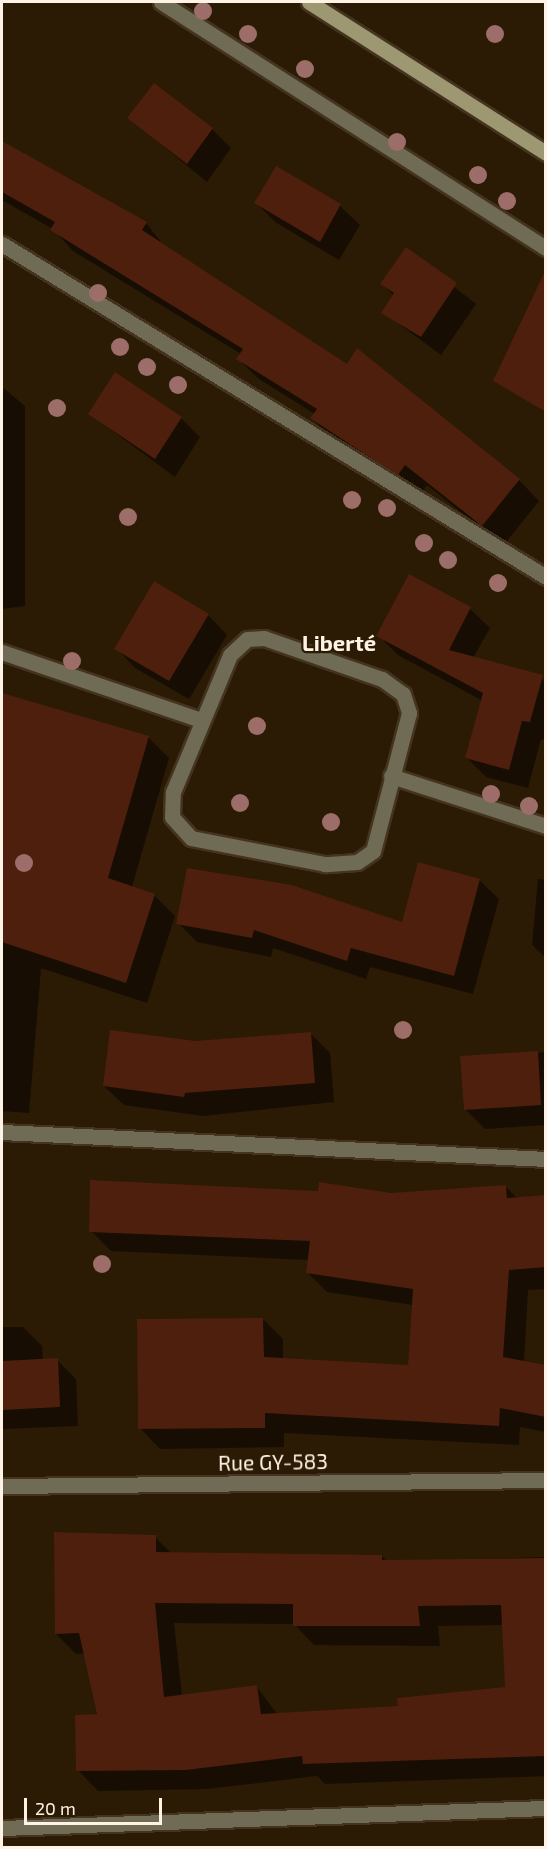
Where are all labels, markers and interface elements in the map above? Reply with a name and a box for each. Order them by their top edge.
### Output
district label: Liberté [302,630,376,656]
street label: Rue GY-583 [218,1448,328,1476]
scale bar [27,1786,165,1824]
text: 20 m [35,1797,76,1819]

